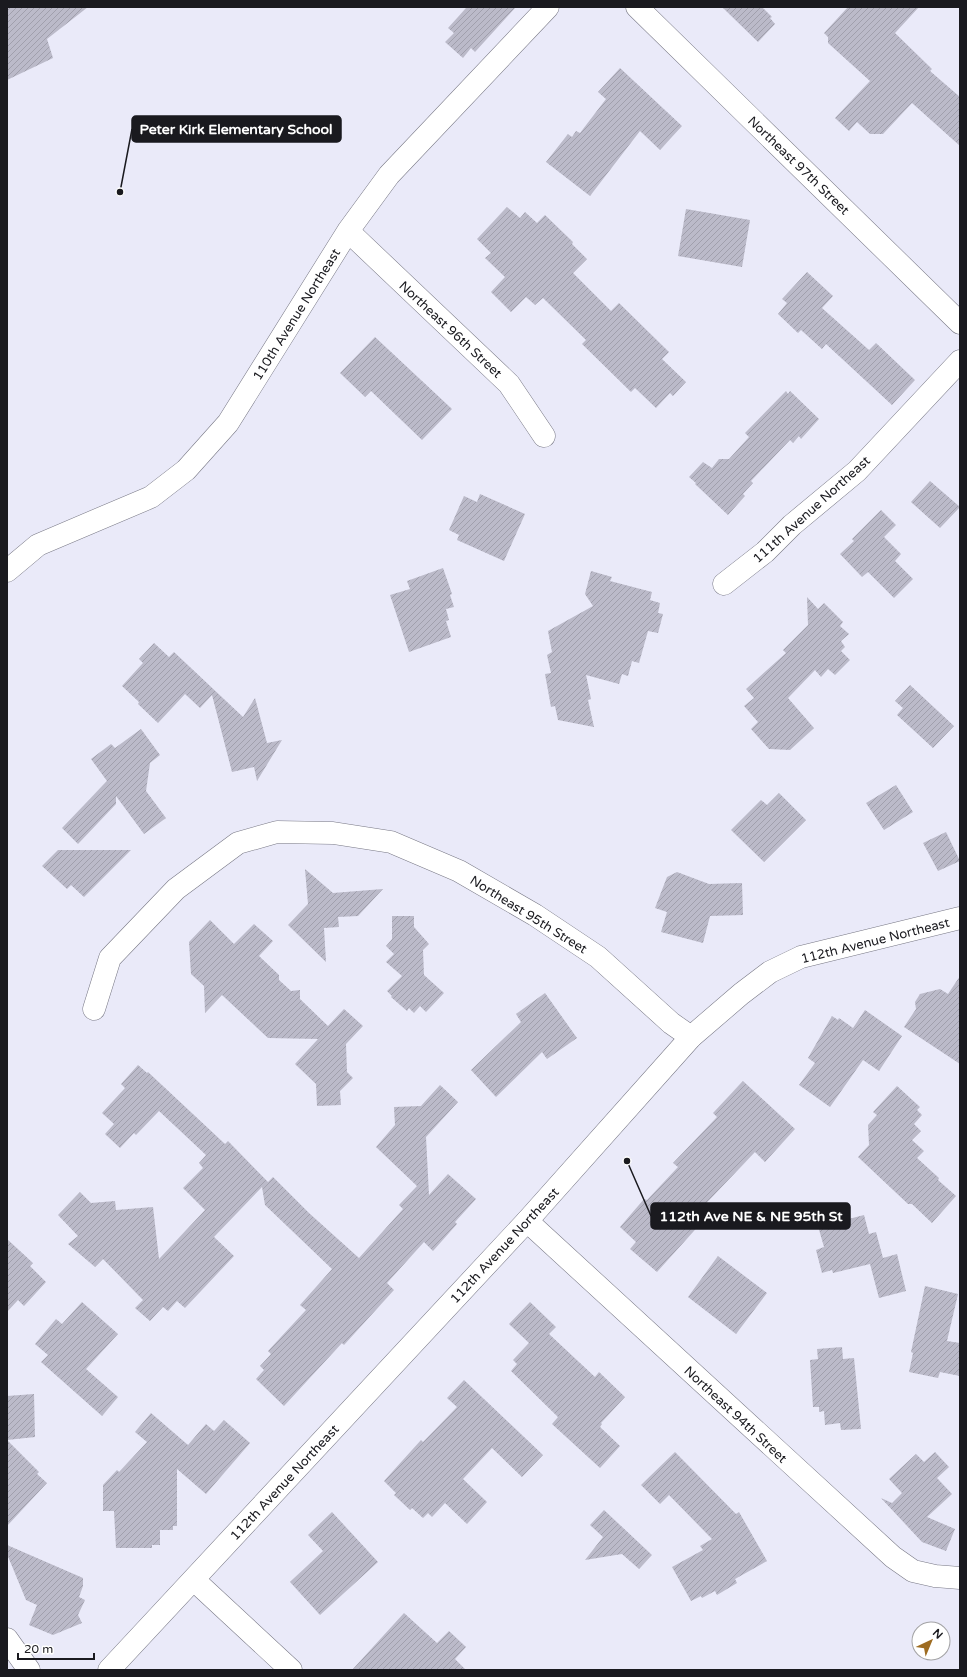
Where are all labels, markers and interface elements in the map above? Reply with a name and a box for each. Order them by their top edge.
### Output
street label: Northeast 97th Street [744,113,852,218]
callout: Peter Kirk Elementary School [132,116,341,142]
text: Peter Kirk Elementary School [139,121,333,138]
street label: 110th Avenue Northeast [250,246,344,383]
street label: Northeast 96th Street [396,278,505,382]
street label: 111th Avenue Northeast [750,453,874,567]
street label: Northeast 95th Street [467,872,590,957]
street label: 112th Avenue Northeast [799,915,951,967]
street label: 112th Avenue Northeast [447,1184,563,1307]
callout: 112th Ave NE & NE 95th St [651,1203,850,1229]
text: 112th Ave NE & NE 95th St [660,1208,843,1225]
street label: Northeast 94th Street [681,1363,790,1467]
street label: 112th Avenue Northeast [227,1421,343,1544]
north arrow [911,1621,951,1661]
text: N [930,1626,945,1642]
scale bar [18,1635,94,1661]
text: 20 m [24,1642,53,1656]

